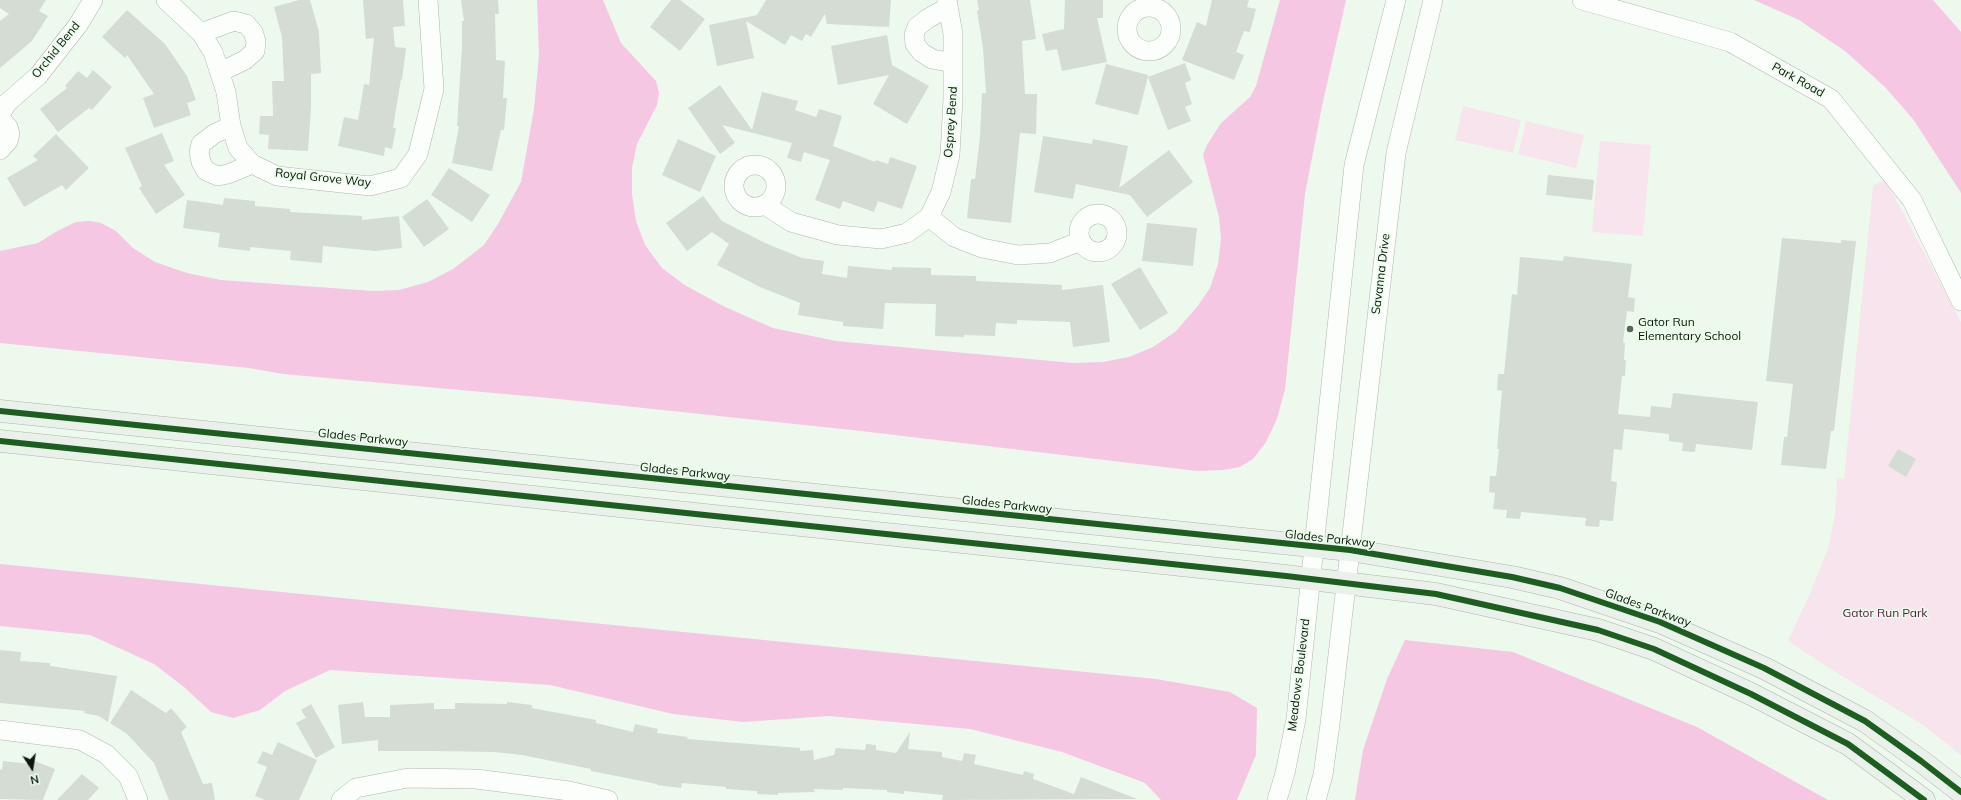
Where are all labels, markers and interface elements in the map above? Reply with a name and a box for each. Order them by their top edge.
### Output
street label: Orchid Bend [29,19,83,81]
street label: Park Road [1769,60,1827,100]
street label: Osprey Bend [941,86,961,158]
street label: Royal Grove Way [274,166,372,190]
street label: Savanna Drive [1369,233,1393,315]
place label: Gator Run Elementary School [1638,315,1741,343]
marker: Gator Run Elementary School [1625,324,1635,334]
street label: Glades Parkway [317,426,409,450]
street label: Glades Parkway [639,460,731,484]
street label: Glades Parkway [961,493,1053,517]
street label: Glades Parkway [1284,527,1376,551]
street label: Glades Parkway [1603,586,1693,630]
park label: Gator Run Park [1842,606,1928,620]
street label: Meadows Boulevard [1285,618,1313,732]
north arrow [12,748,52,788]
text: N [29,772,40,787]

